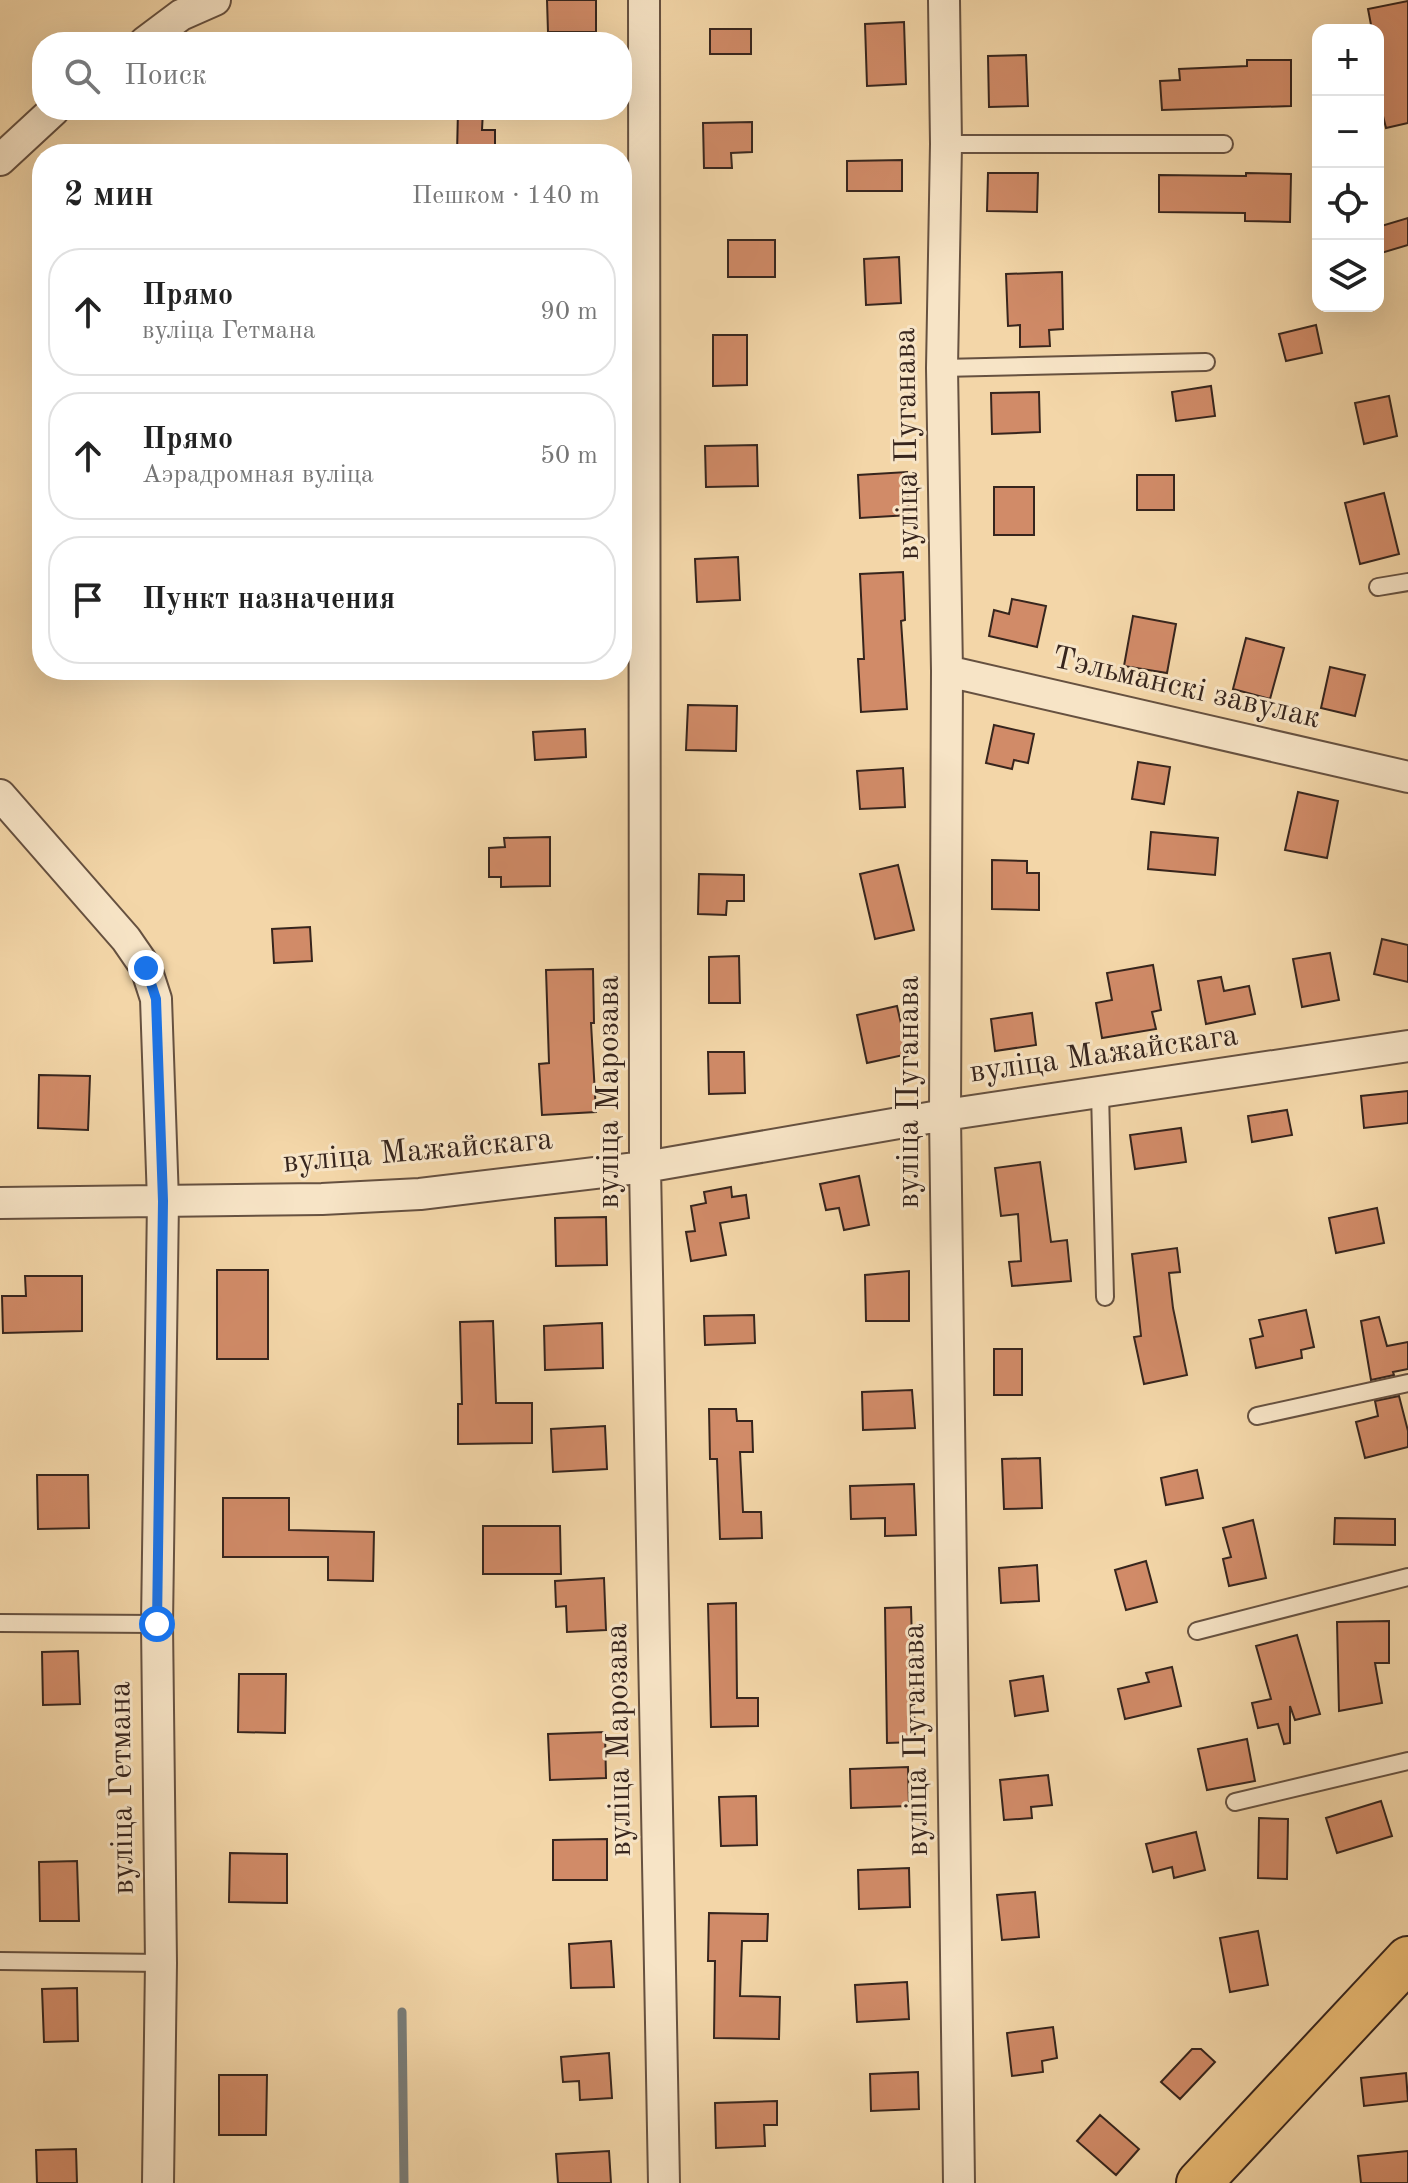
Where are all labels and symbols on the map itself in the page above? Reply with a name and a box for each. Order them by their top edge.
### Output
street label: вуліца Пуганава [890,327,926,561]
street label: Тэльманскі завулак [1049,643,1323,735]
route end [128,950,164,986]
street label: вуліца Марозава [594,975,626,1209]
street label: вуліца Пуганава [894,975,926,1209]
street label: вуліца Мажайскага [968,1020,1240,1090]
street label: вуліца Мажайскага [282,1124,554,1180]
route start [139,1606,175,1642]
street label: вуліца Марозава [602,1623,638,1857]
street label: вуліца Пуганава [899,1623,935,1857]
street label: вуліца Гетмана [105,1681,141,1895]

